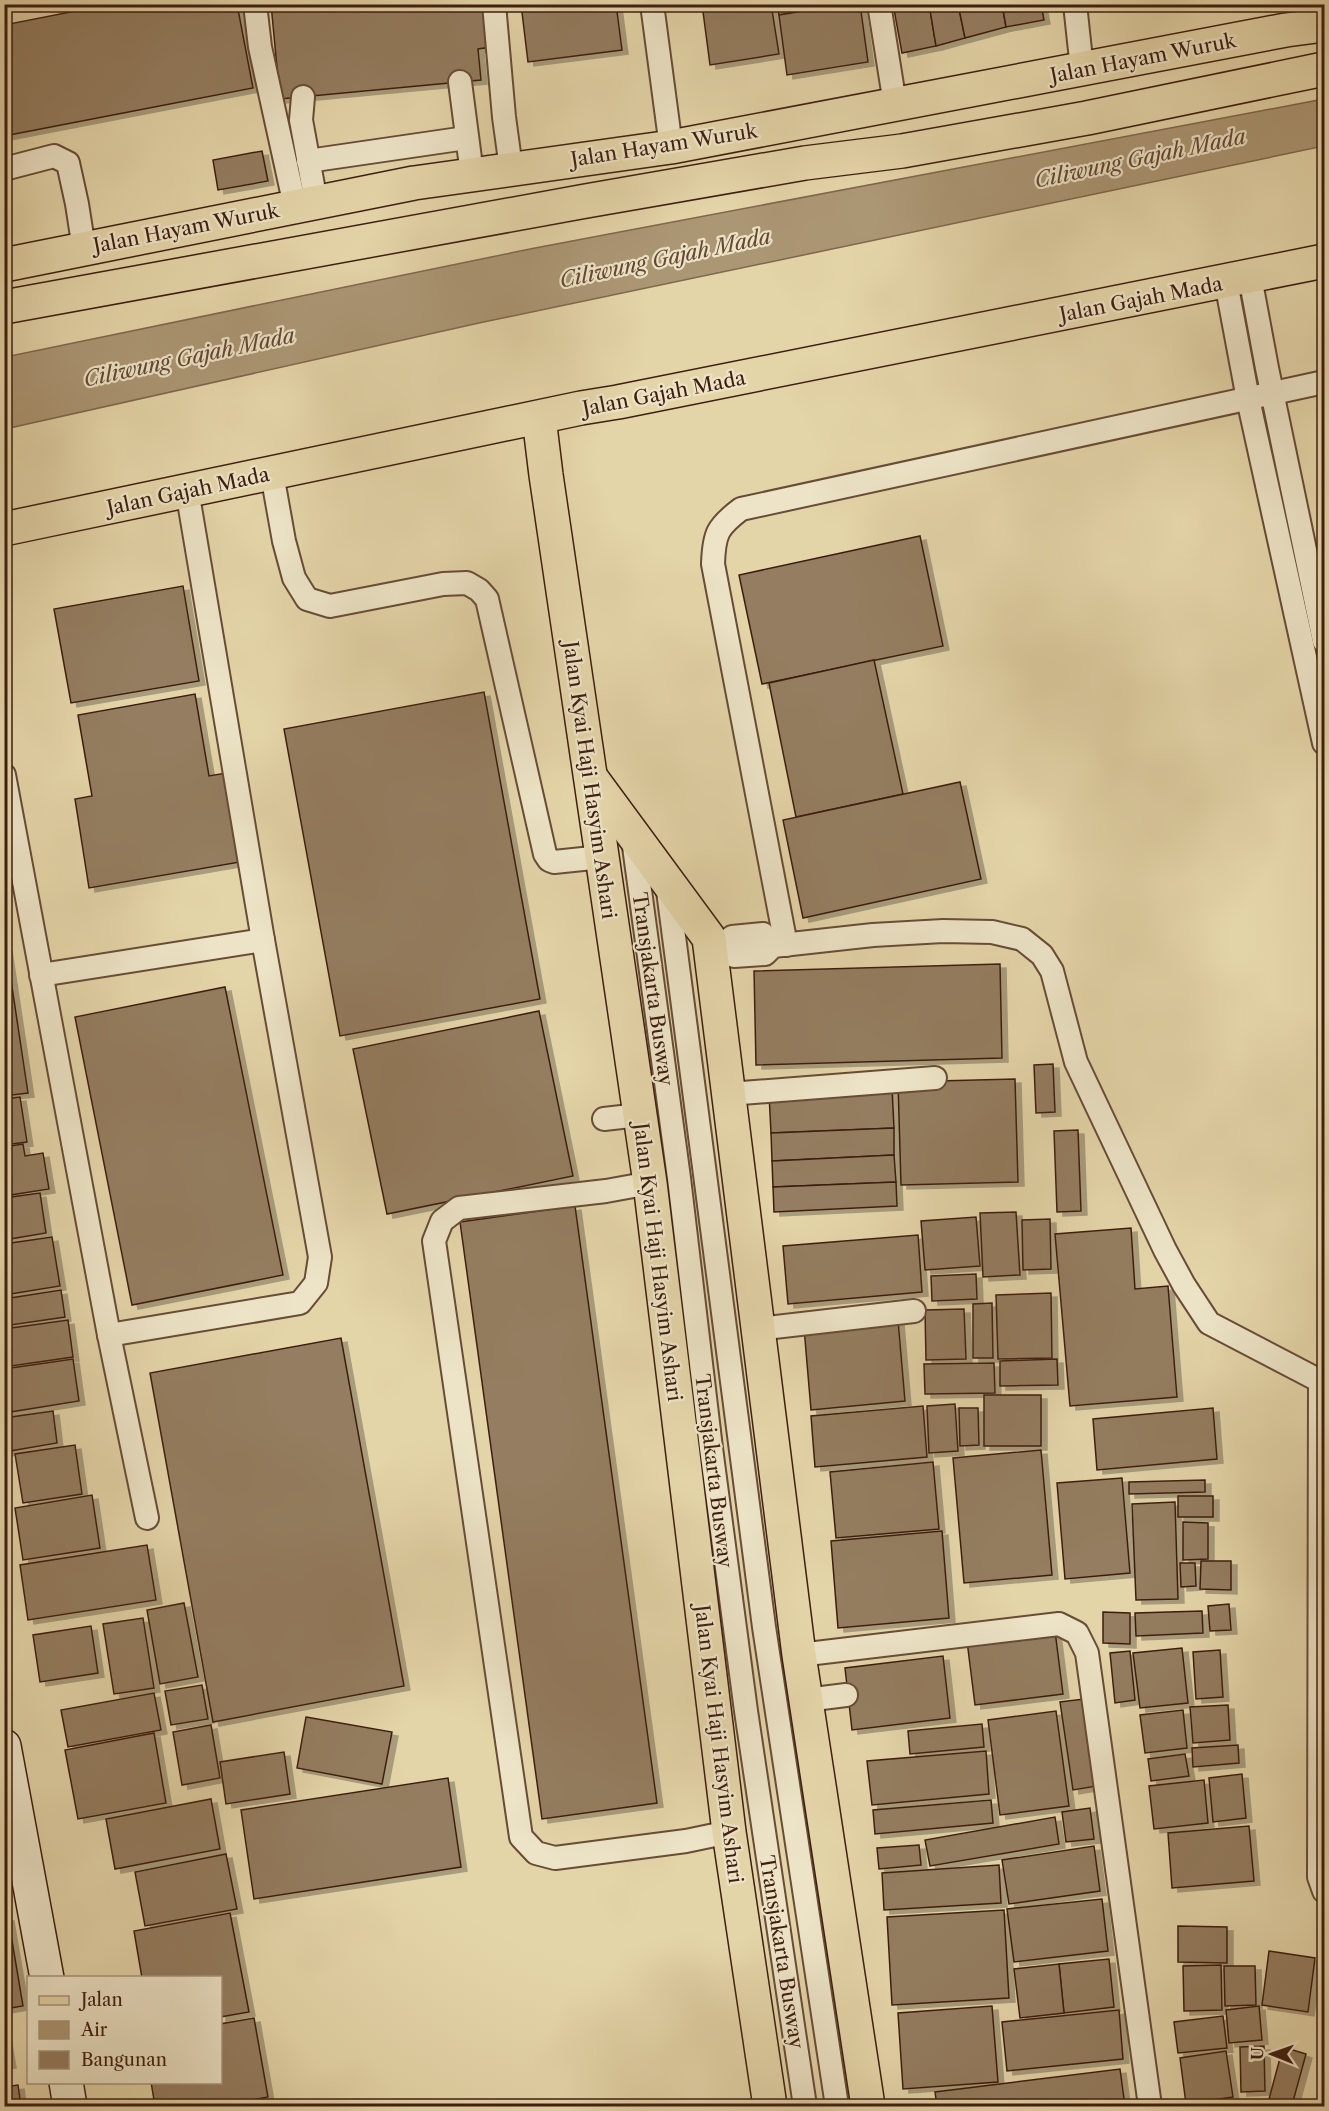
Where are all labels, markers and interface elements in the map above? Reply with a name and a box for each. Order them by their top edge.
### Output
street label: Jalan Hayam Wuruk [1045,28,1239,88]
street label: Jalan Hayam Wuruk [566,118,760,172]
water label: Ciliwung Gajah Mada [1032,123,1248,193]
street label: Jalan Hayam Wuruk [88,198,282,258]
water label: Ciliwung Gajah Mada [557,223,773,293]
street label: Jalan Gajah Mada [1054,271,1225,327]
water label: Ciliwung Gajah Mada [81,322,297,392]
street label: Jalan Gajah Mada [577,365,748,421]
street label: Jalan Gajah Mada [101,462,272,521]
street label: Jalan Kyai Haji Hasyim Ashari [558,637,621,920]
street label: Transjakarta Busway [628,891,679,1088]
street label: Jalan Kyai Haji Hasyim Ashari [629,1118,687,1403]
street label: Transjakarta Busway [690,1373,738,1570]
street label: Jalan Kyai Haji Hasyim Ashari [690,1600,748,1885]
street label: Transjakarta Busway [755,1854,809,2051]
legend [27,1976,222,2084]
text: Jalan [78,1989,123,2011]
text: Air [80,2019,108,2041]
north arrow [1242,2024,1302,2084]
text: U [1247,2047,1267,2060]
text: Bangunan [81,2049,167,2071]

